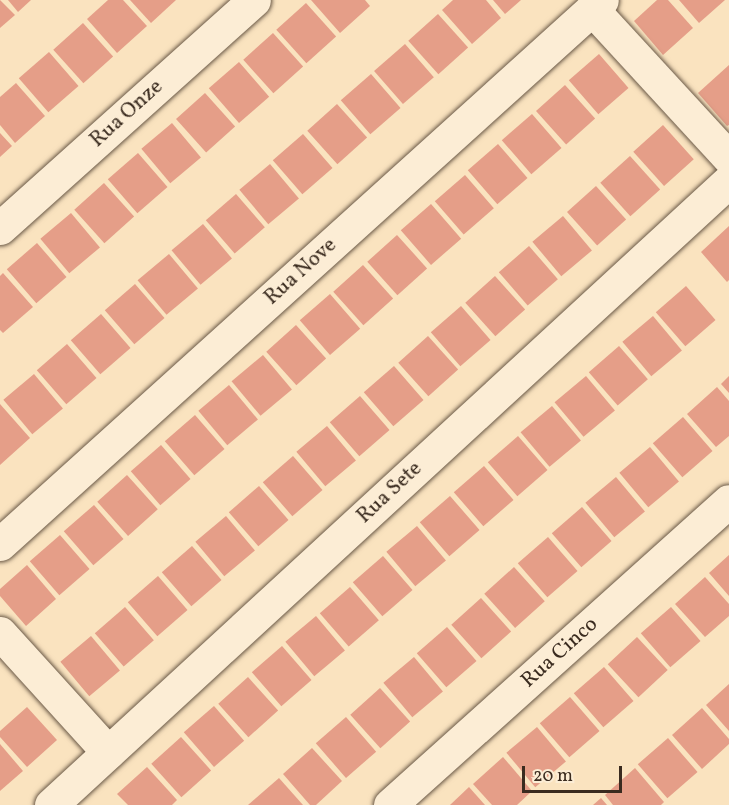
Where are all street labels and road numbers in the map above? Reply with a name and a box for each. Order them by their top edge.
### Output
street label: Rua Onze [85,75,169,153]
street label: Rua Nove [260,233,342,311]
street label: Rua Sete [352,457,428,529]
street label: Rua Cinco [517,612,603,694]

